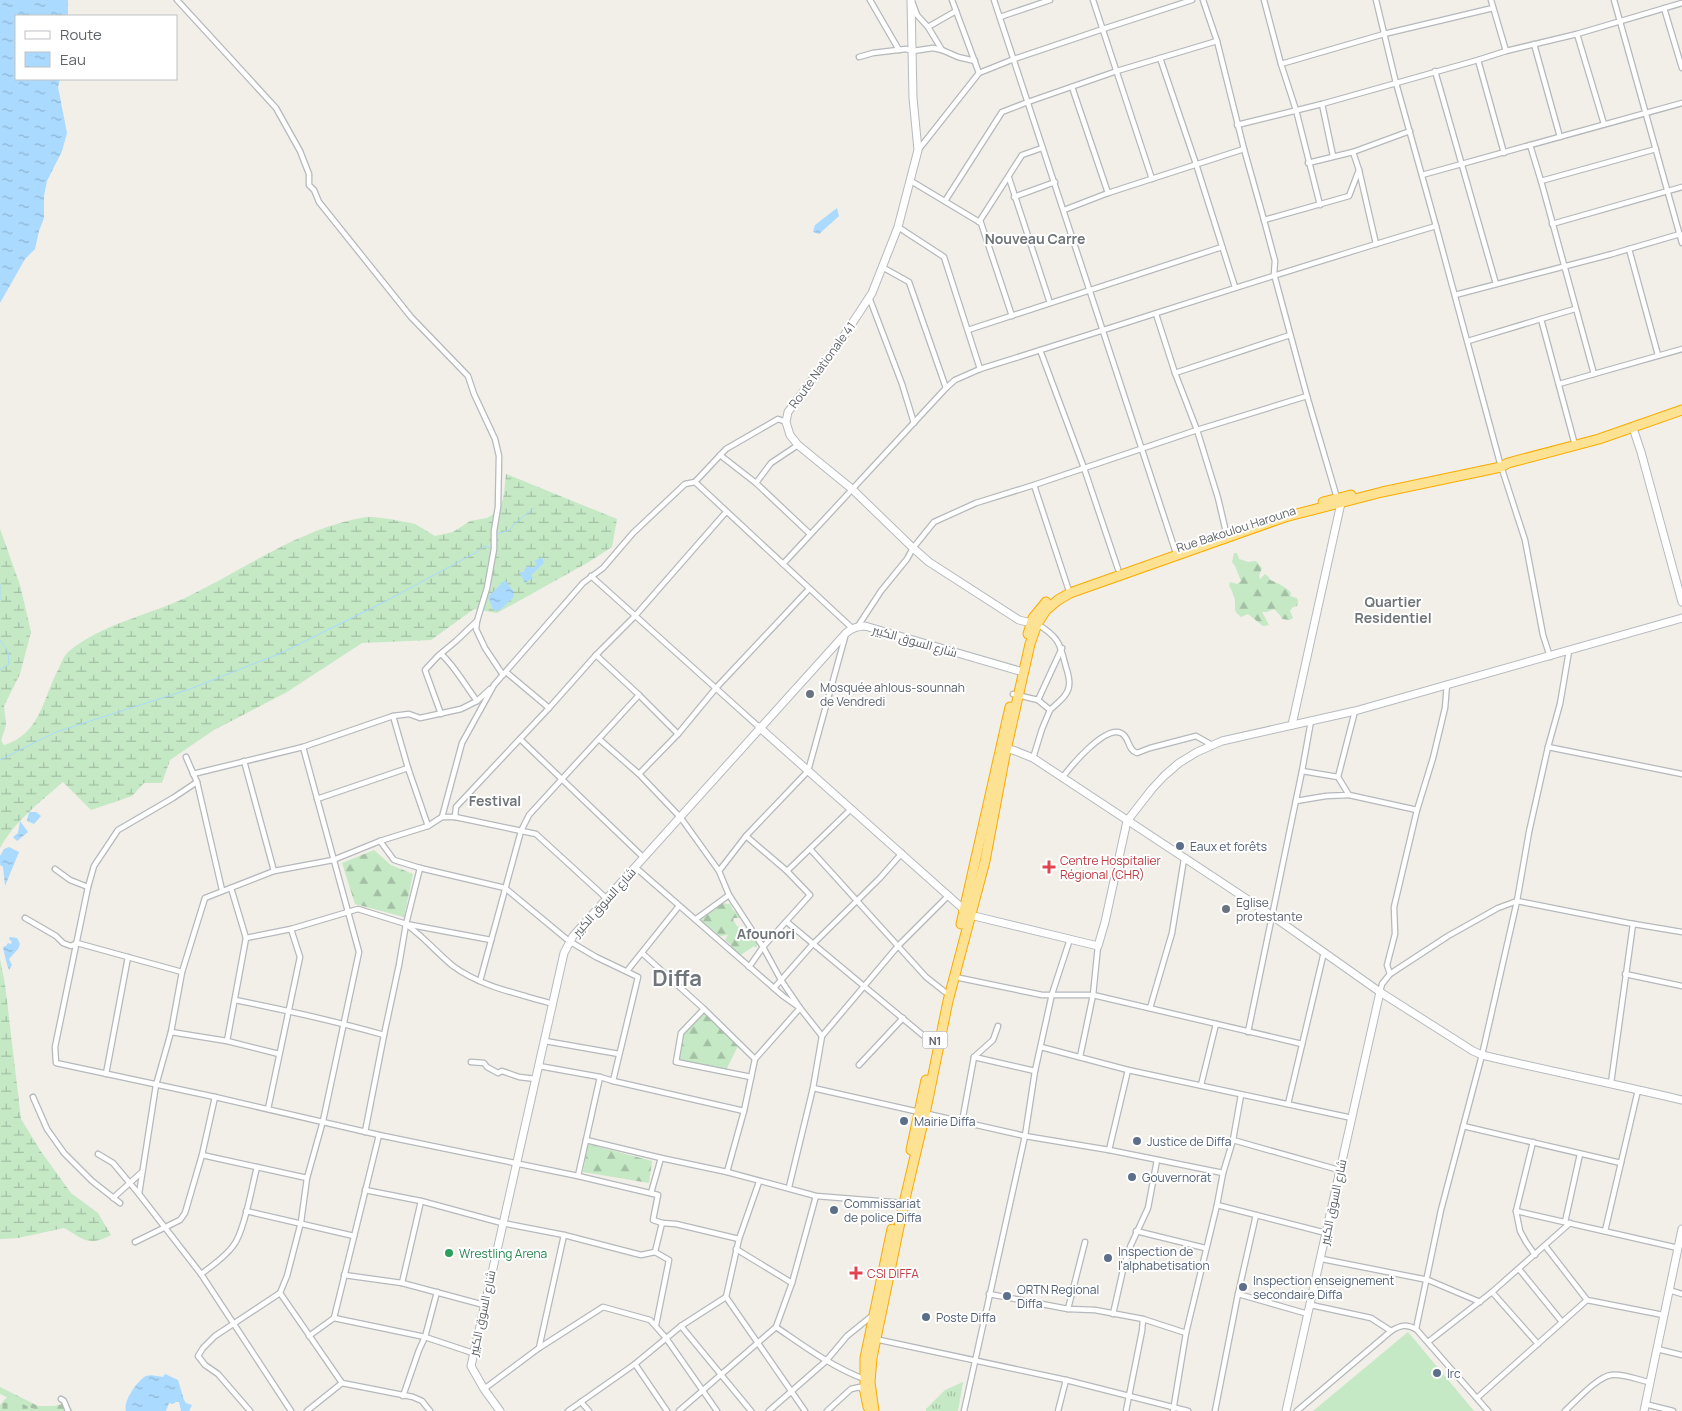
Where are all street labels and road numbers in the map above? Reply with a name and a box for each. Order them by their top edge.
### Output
street label: Route Nationale 41 [785,318,859,412]
street label: Rue Bakoulou Harouna [1174,502,1298,556]
street label: شارع السوق الكبير [870,621,959,661]
street label: شارع السوق الكبير [568,864,640,941]
road number: N1 [922,1032,948,1048]
street label: شارع السوق الكبير [1315,1157,1350,1247]
street label: شارع السوق الكبير [464,1268,499,1358]

